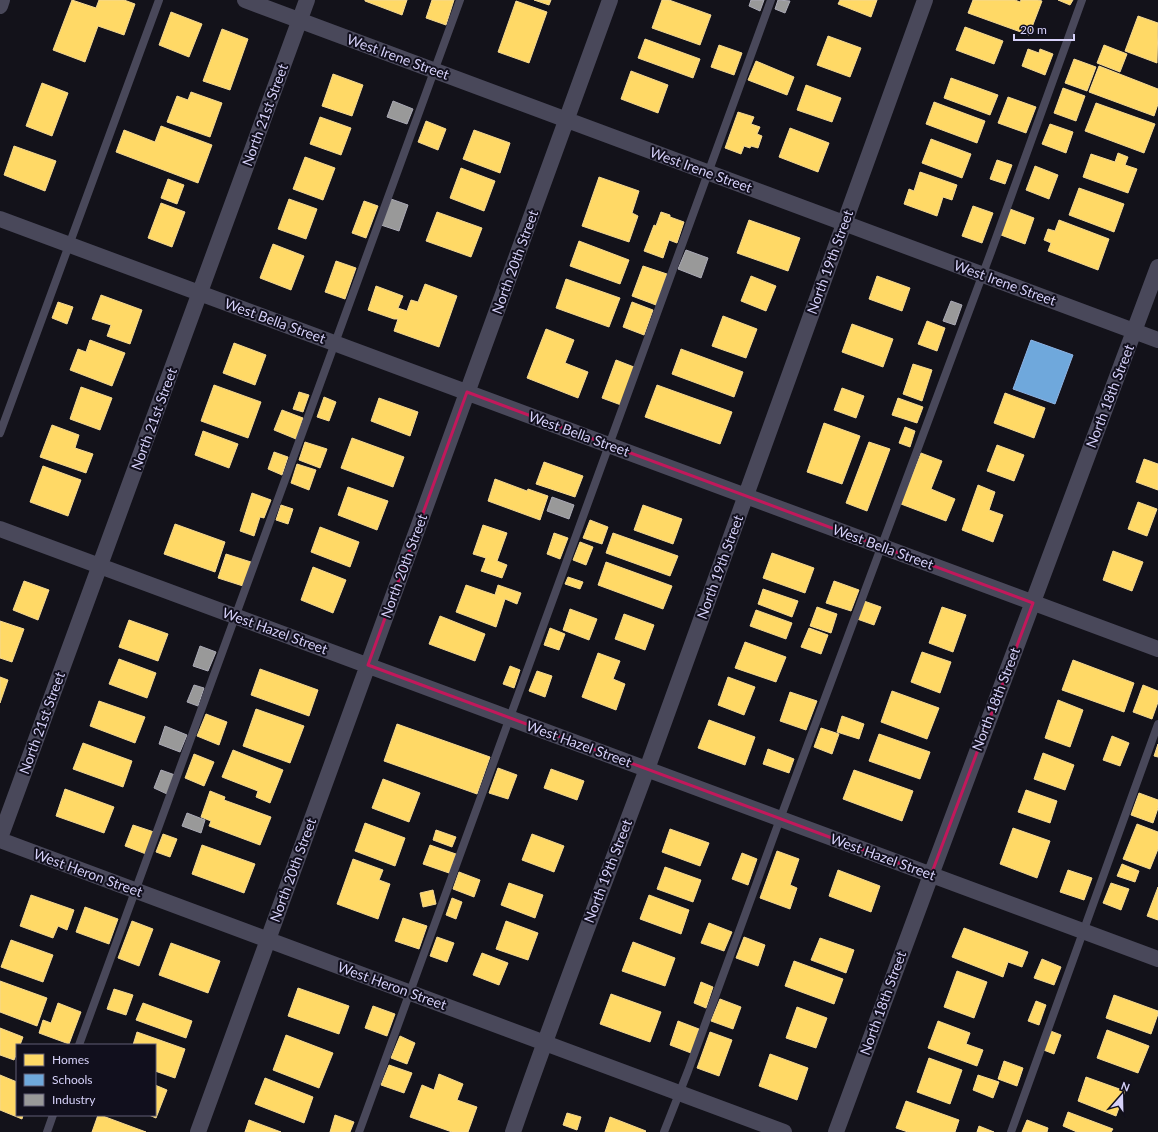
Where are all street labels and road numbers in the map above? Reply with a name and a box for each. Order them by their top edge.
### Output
street label: West Irene Street [345,30,452,83]
street label: North 21st Street [238,61,291,168]
street label: West Irene Street [648,143,755,196]
street label: North 20th Street [488,207,541,316]
street label: North 19th Street [803,207,856,316]
street label: West Irene Street [952,256,1059,309]
street label: West Bella Street [222,294,328,347]
street label: North 18th Street [1082,342,1137,450]
street label: North 21st Street [127,365,180,472]
street label: West Bella Street [526,407,632,460]
street label: North 20th Street [377,511,430,620]
street label: North 19th Street [693,512,746,621]
street label: West Bella Street [830,520,936,573]
street label: West Hazel Street [220,604,330,657]
street label: North 18th Street [968,645,1023,753]
street label: North 21st Street [15,669,68,776]
street label: West Hazel Street [524,717,634,770]
street label: North 20th Street [266,815,319,924]
street label: North 19th Street [580,817,635,925]
street label: West Hazel Street [828,830,938,883]
street label: West Heron Street [31,845,145,900]
street label: North 18th Street [856,948,909,1057]
street label: West Heron Street [335,958,449,1013]

